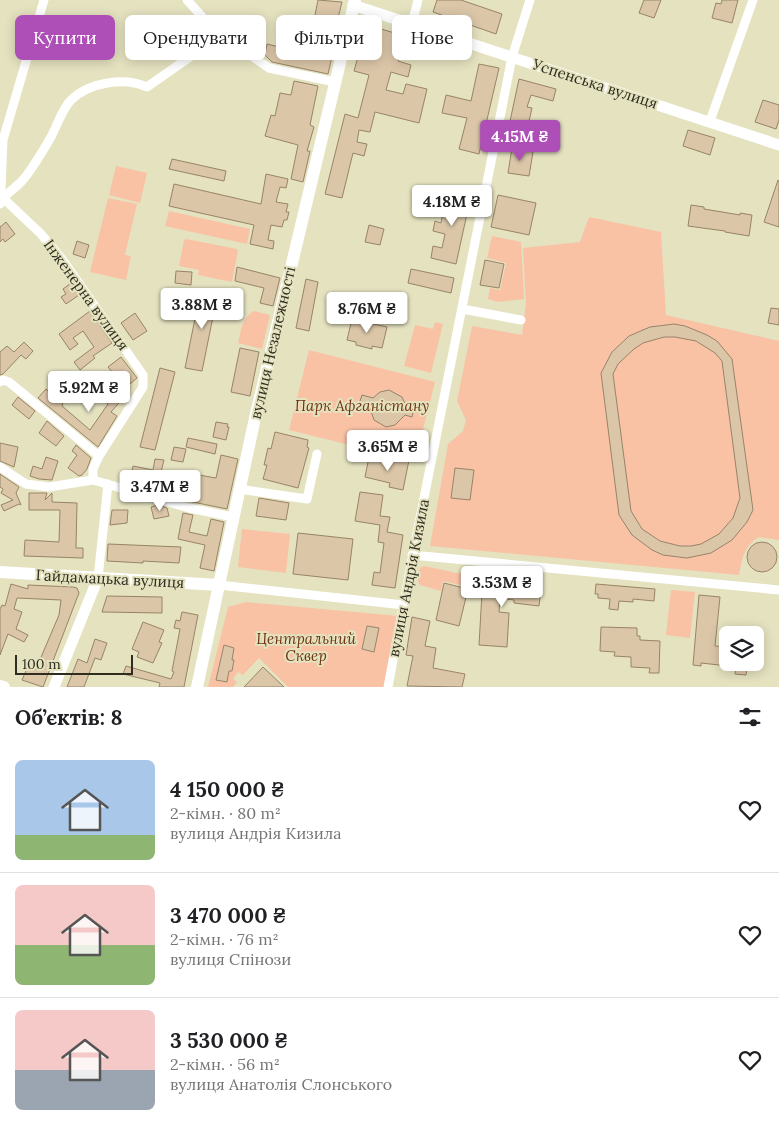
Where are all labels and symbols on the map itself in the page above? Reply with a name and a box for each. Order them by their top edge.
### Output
street label: Успенська вулиця [529,54,660,113]
pin: 4.15M ₴ [474,120,566,162]
pin: 4.18M ₴ [406,184,498,227]
street label: Інженерна вулиця [40,235,133,354]
street label: вулиця Незалежності [246,265,299,421]
pin: 3.88M ₴ [156,288,248,330]
pin: 8.76M ₴ [321,292,413,334]
pin: 5.92M ₴ [43,370,135,413]
park label: Парк Афганістану [295,396,429,415]
pin: 3.65M ₴ [342,430,434,472]
pin: 3.47M ₴ [114,470,206,512]
street label: вулиця Андрія Кизила [384,497,433,659]
street label: Гайдамацька вулиця [35,565,185,592]
pin: 3.53M ₴ [456,566,548,608]
park label: Центральний Сквер [256,629,356,665]
scale bar [15,652,132,675]

